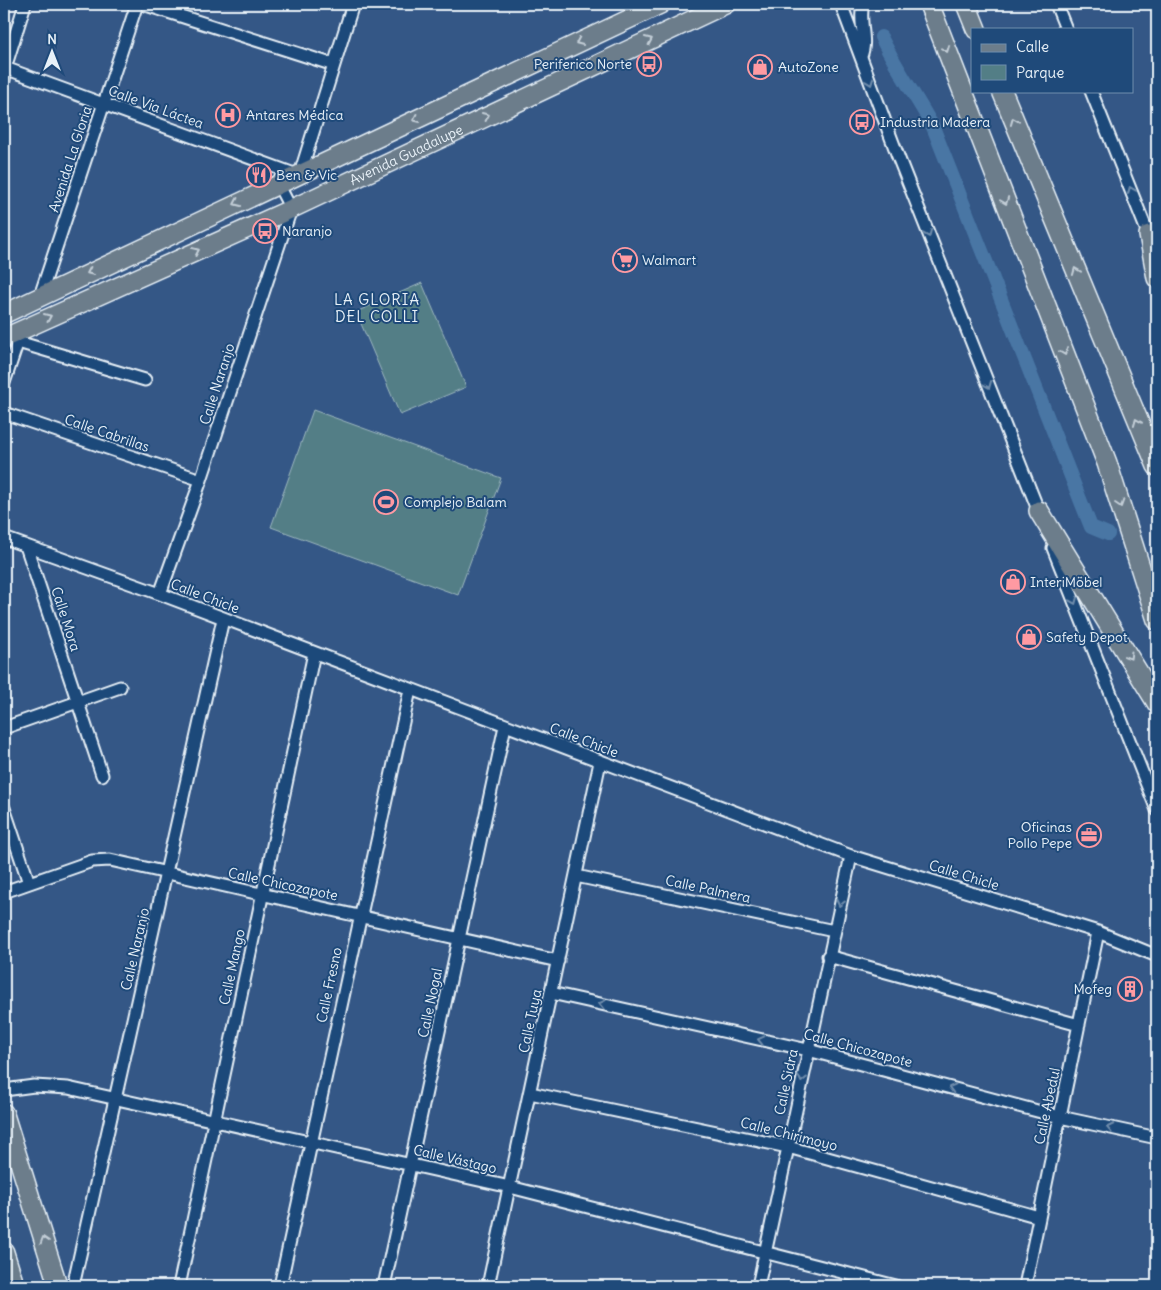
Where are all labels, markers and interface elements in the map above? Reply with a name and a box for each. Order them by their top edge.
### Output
north arrow [28,28,78,78]
legend [971,28,1134,92]
text: N [47,30,57,48]
one-way arrow [644,35,653,46]
one-way arrow [575,36,584,47]
text: Calle [1016,37,1049,56]
one-way arrow [940,44,951,53]
bus stop icon: Periferico Norte [636,51,662,77]
shop icon: AutoZone [747,54,773,80]
place label: Periferico Norte [534,55,632,73]
place label: AutoZone [778,58,839,76]
text: Parque [1016,63,1064,82]
one-way arrow [864,77,874,86]
street label: Calle Vía Láctea [106,81,206,133]
hospital icon: Antares Médica [215,102,241,128]
street label: Avenida La Gloria [44,104,96,214]
place label: Antares Médica [246,106,343,124]
bus stop icon: Industria Madera [849,109,875,135]
one-way arrow [481,112,490,122]
one-way arrow [412,113,421,123]
place label: Industria Madera [880,113,990,131]
one-way arrow [1010,117,1020,126]
street label: Avenida Guadalupe [347,120,466,189]
restaurant icon: Ben & Vic [246,162,272,188]
place label: Ben & Vic [276,166,337,184]
one-way arrow [1126,186,1137,195]
one-way arrow [999,196,1009,204]
one-way arrow [233,197,242,207]
bus stop icon: Naranjo [252,218,278,244]
place label: Naranjo [282,222,332,240]
one-way arrow [922,229,933,238]
one-way arrow [191,246,200,257]
supermarket icon: Walmart [612,247,638,273]
place label: Walmart [642,251,696,269]
one-way arrow [86,266,95,277]
one-way arrow [1071,268,1081,276]
district label: LA GLORIA DEL COLLI [334,290,420,326]
one-way arrow [43,313,52,323]
street label: Calle Naranjo [195,341,239,427]
one-way arrow [1058,347,1068,356]
one-way arrow [982,380,992,389]
street label: Calle Cabrillas [62,410,152,456]
one-way arrow [1133,418,1144,427]
sports icon: Complejo Balam [373,489,399,515]
place label: Complejo Balam [404,493,507,511]
one-way arrow [1115,500,1125,508]
shop icon: InteriMöbel [1000,569,1026,595]
place label: InteriMöbel [1030,573,1102,591]
street label: Calle Chicle [168,575,242,617]
street label: Calle Mora [47,584,85,654]
one-way arrow [1068,596,1079,605]
shop icon: Safety Depot [1016,624,1042,650]
place label: Safety Depot [1046,628,1128,646]
one-way arrow [1122,651,1132,660]
street label: Calle Chicle [547,719,621,761]
place label: Oficinas Pollo Pepe [1008,818,1072,852]
office icon: Oficinas Pollo Pepe [1076,822,1102,848]
street label: Calle Chicle [927,856,1001,894]
street label: Calle Chicozapote [226,864,340,904]
street label: Calle Palmera [664,871,752,907]
one-way arrow [835,899,846,908]
street label: Calle Naranjo [117,906,153,992]
street label: Calle Mango [215,927,249,1007]
street label: Calle Fresno [312,945,346,1024]
street label: Calle Nogal [414,967,446,1039]
building icon: Mofeg [1117,976,1143,1002]
place label: Mofeg [1073,980,1112,998]
street label: Calle Tuya [514,988,546,1054]
one-way arrow [598,999,607,1010]
street label: Calle Chicozapote [802,1025,914,1071]
one-way arrow [756,1035,765,1046]
street label: Calle Sidra [770,1047,802,1117]
street label: Calle Abedul [1030,1066,1064,1146]
one-way arrow [797,1075,808,1084]
one-way arrow [948,1084,957,1094]
street label: Calle Chirimoyo [739,1113,840,1155]
one-way arrow [1105,1123,1114,1134]
street label: Calle Vástago [412,1141,499,1177]
one-way arrow [39,1236,49,1244]

